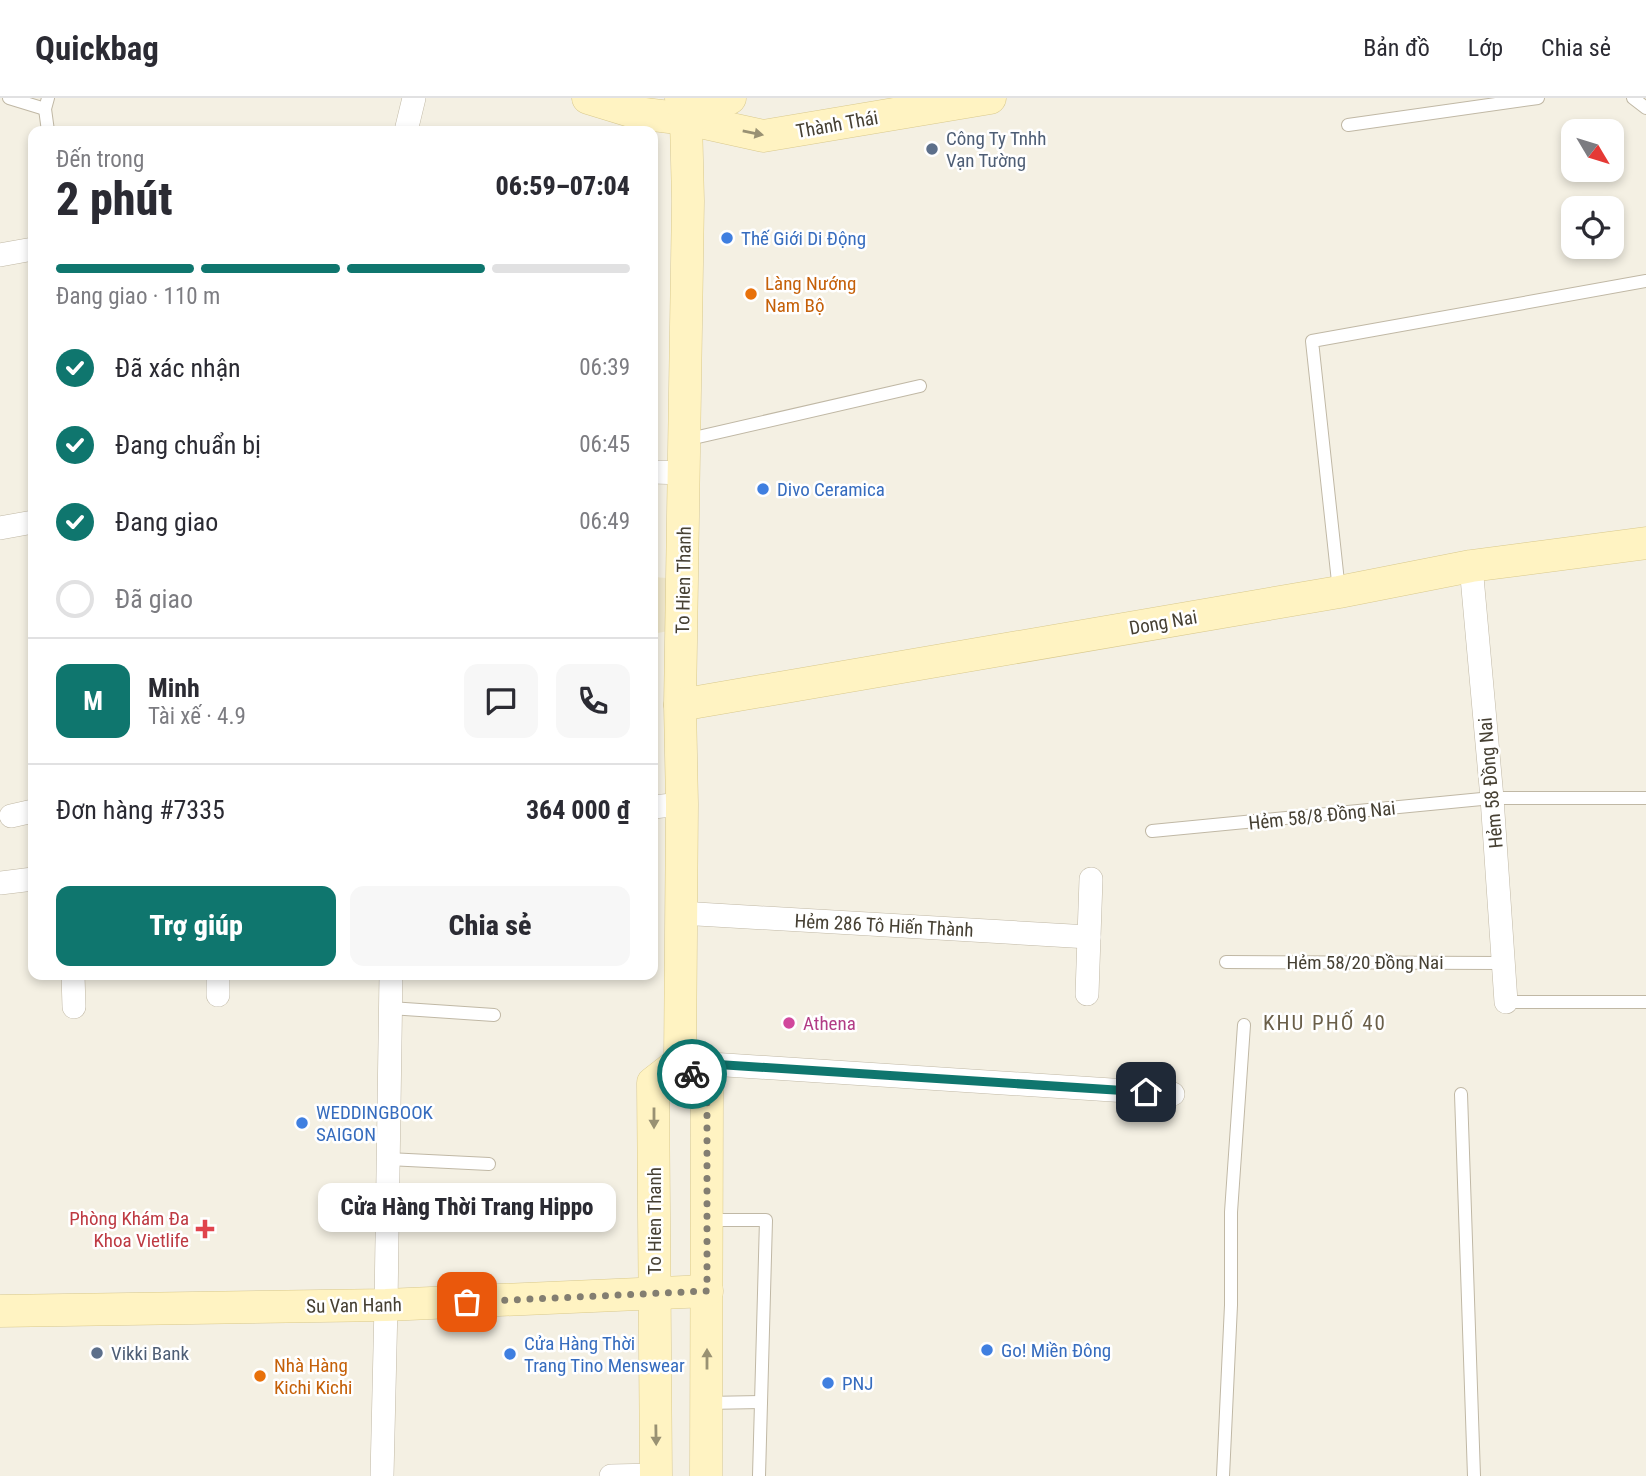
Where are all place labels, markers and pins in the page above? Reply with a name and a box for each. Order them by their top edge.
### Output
place label: Công Ty Tnhh Vạn Tường [946,127,1046,172]
marker: Công Ty Tnhh Vạn Tường [924,141,940,157]
place label: Thế Giới Di Động [741,227,866,250]
marker: Thế Giới Di Động [719,230,735,246]
place label: Làng Nướng Nam Bộ [765,272,856,317]
marker: Làng Nướng Nam Bộ [743,286,759,302]
place label: Divo Ceramica [777,478,885,501]
marker: Divo Ceramica [755,481,771,497]
place label: Athena [803,1012,856,1035]
marker: Athena [781,1015,797,1031]
pin [1116,1062,1176,1122]
place label: WEDDINGBOOK SAIGON [316,1101,434,1146]
marker: WEDDINGBOOK SAIGON [294,1115,310,1131]
callout: Cửa Hàng Thời Trang Hippo [318,1183,616,1232]
place label: Phòng Khám Đa Khoa Vietlife [69,1207,189,1252]
marker: Phòng Khám Đa Khoa Vietlife [195,1219,215,1239]
pin [437,1272,497,1332]
place label: Cửa Hàng Thời Trang Tino Menswear [524,1332,685,1377]
place label: Go! Miền Đông [1001,1339,1111,1362]
place label: Vikki Bank [111,1342,190,1365]
marker: Go! Miền Đông [979,1342,995,1358]
marker: Vikki Bank [89,1345,105,1361]
marker: Cửa Hàng Thời Trang Tino Menswear [502,1346,518,1362]
place label: Nhà Hàng Kichi Kichi [274,1354,352,1399]
marker: Nhà Hàng Kichi Kichi [252,1368,268,1384]
place label: PNJ [842,1372,874,1395]
marker: PNJ [820,1375,836,1391]

